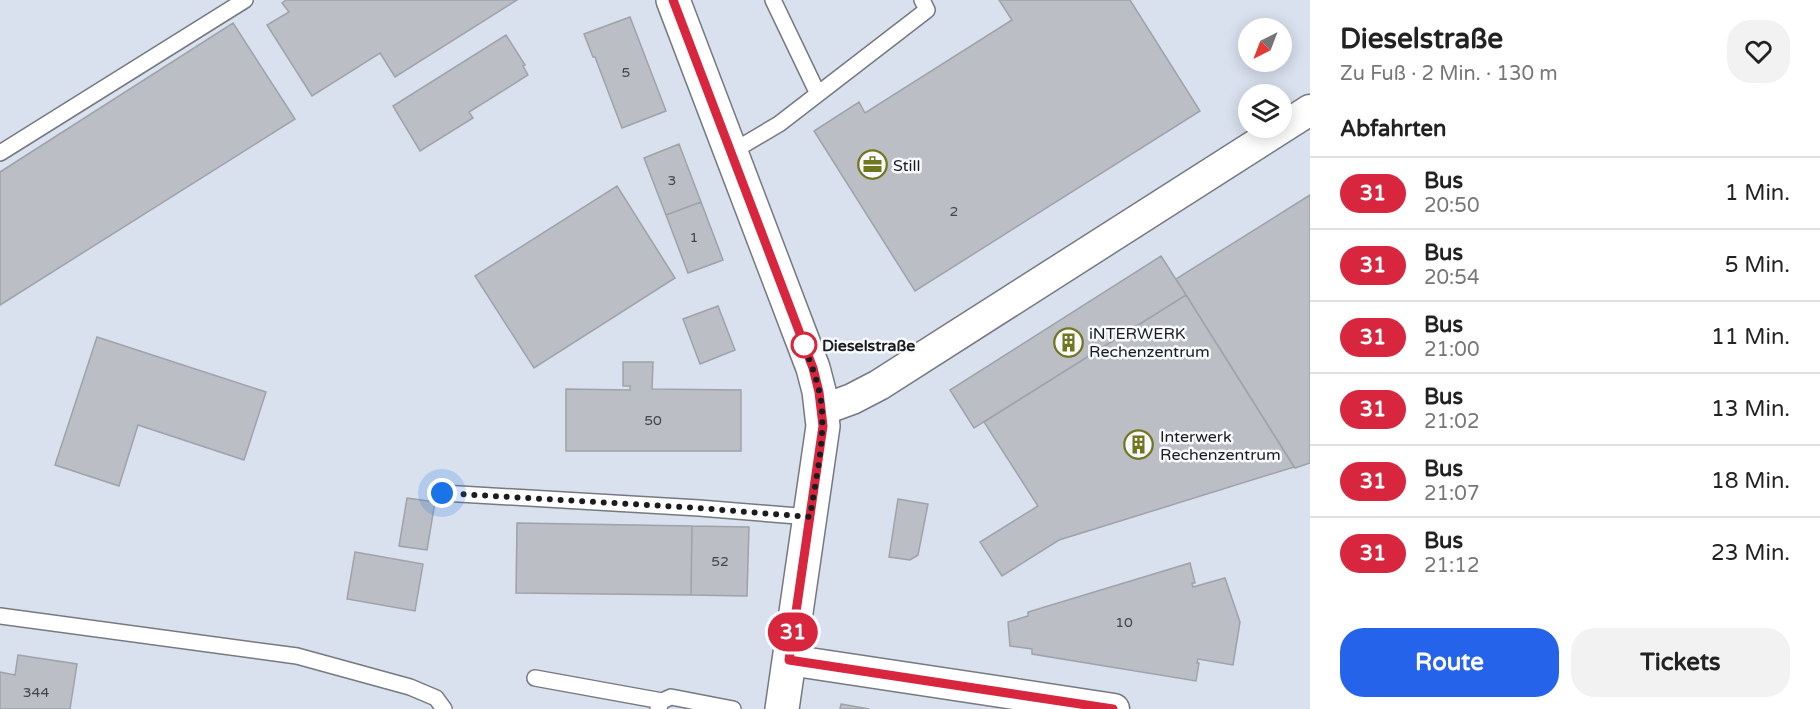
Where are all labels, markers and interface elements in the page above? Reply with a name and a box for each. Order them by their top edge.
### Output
north arrow [1238,18,1292,72]
map controls [1238,18,1292,138]
button: heart [1727,20,1790,83]
text: Dieselstraße [1340,22,1503,56]
text: Zu Fuß · 2 Min. · 130 m [1340,62,1558,86]
house number: 5 [622,64,630,81]
button: layers [1238,84,1292,138]
text: Abfahrten [1340,116,1446,142]
office icon: Still [856,149,888,181]
place label: Still [893,156,921,176]
text: Bus [1424,168,1463,194]
house number: 3 [668,172,676,189]
text: 1 Min. [1725,180,1790,206]
text: 31 [1360,181,1386,206]
text: 20:50 [1424,194,1479,218]
house number: 2 [950,203,958,220]
house number: 1 [690,229,698,246]
text: Bus [1424,240,1463,266]
text: 5 Min. [1725,252,1790,278]
text: 31 [1360,253,1386,278]
text: 20:54 [1424,266,1479,290]
text: Bus [1424,312,1463,338]
place label: iNTERWERK Rechenzentrum [1089,324,1210,362]
text: 11 Min. [1711,324,1790,350]
text: 31 [1360,325,1386,350]
building icon: iNTERWERK Rechenzentrum [1052,326,1084,358]
marker: Dieselstraße [791,332,817,358]
place label: Dieselstraße [822,336,915,356]
text: 21:00 [1424,338,1479,362]
text: Bus [1424,384,1463,410]
text: 13 Min. [1711,396,1790,422]
text: 31 [1360,397,1386,422]
text: 21:02 [1424,410,1479,434]
house number: 50 [644,412,662,429]
place label: Interwerk Rechenzentrum [1160,427,1281,465]
building icon: Interwerk Rechenzentrum [1123,429,1155,461]
text: Bus [1424,456,1463,482]
text: 18 Min. [1711,468,1790,494]
text: 31 [1360,469,1386,494]
your location [427,478,457,508]
text: 21:07 [1424,482,1479,506]
text: Bus [1424,528,1463,554]
text: 23 Min. [1711,540,1790,566]
text: 31 [1360,541,1386,566]
house number: 52 [711,553,729,570]
text: 21:12 [1424,554,1479,578]
line badge: 31 [766,612,820,652]
house number: 10 [1115,614,1133,631]
text: 31 [780,620,806,645]
button: Route [1340,628,1559,697]
button: Tickets [1571,628,1790,697]
house number: 344 [23,684,49,701]

